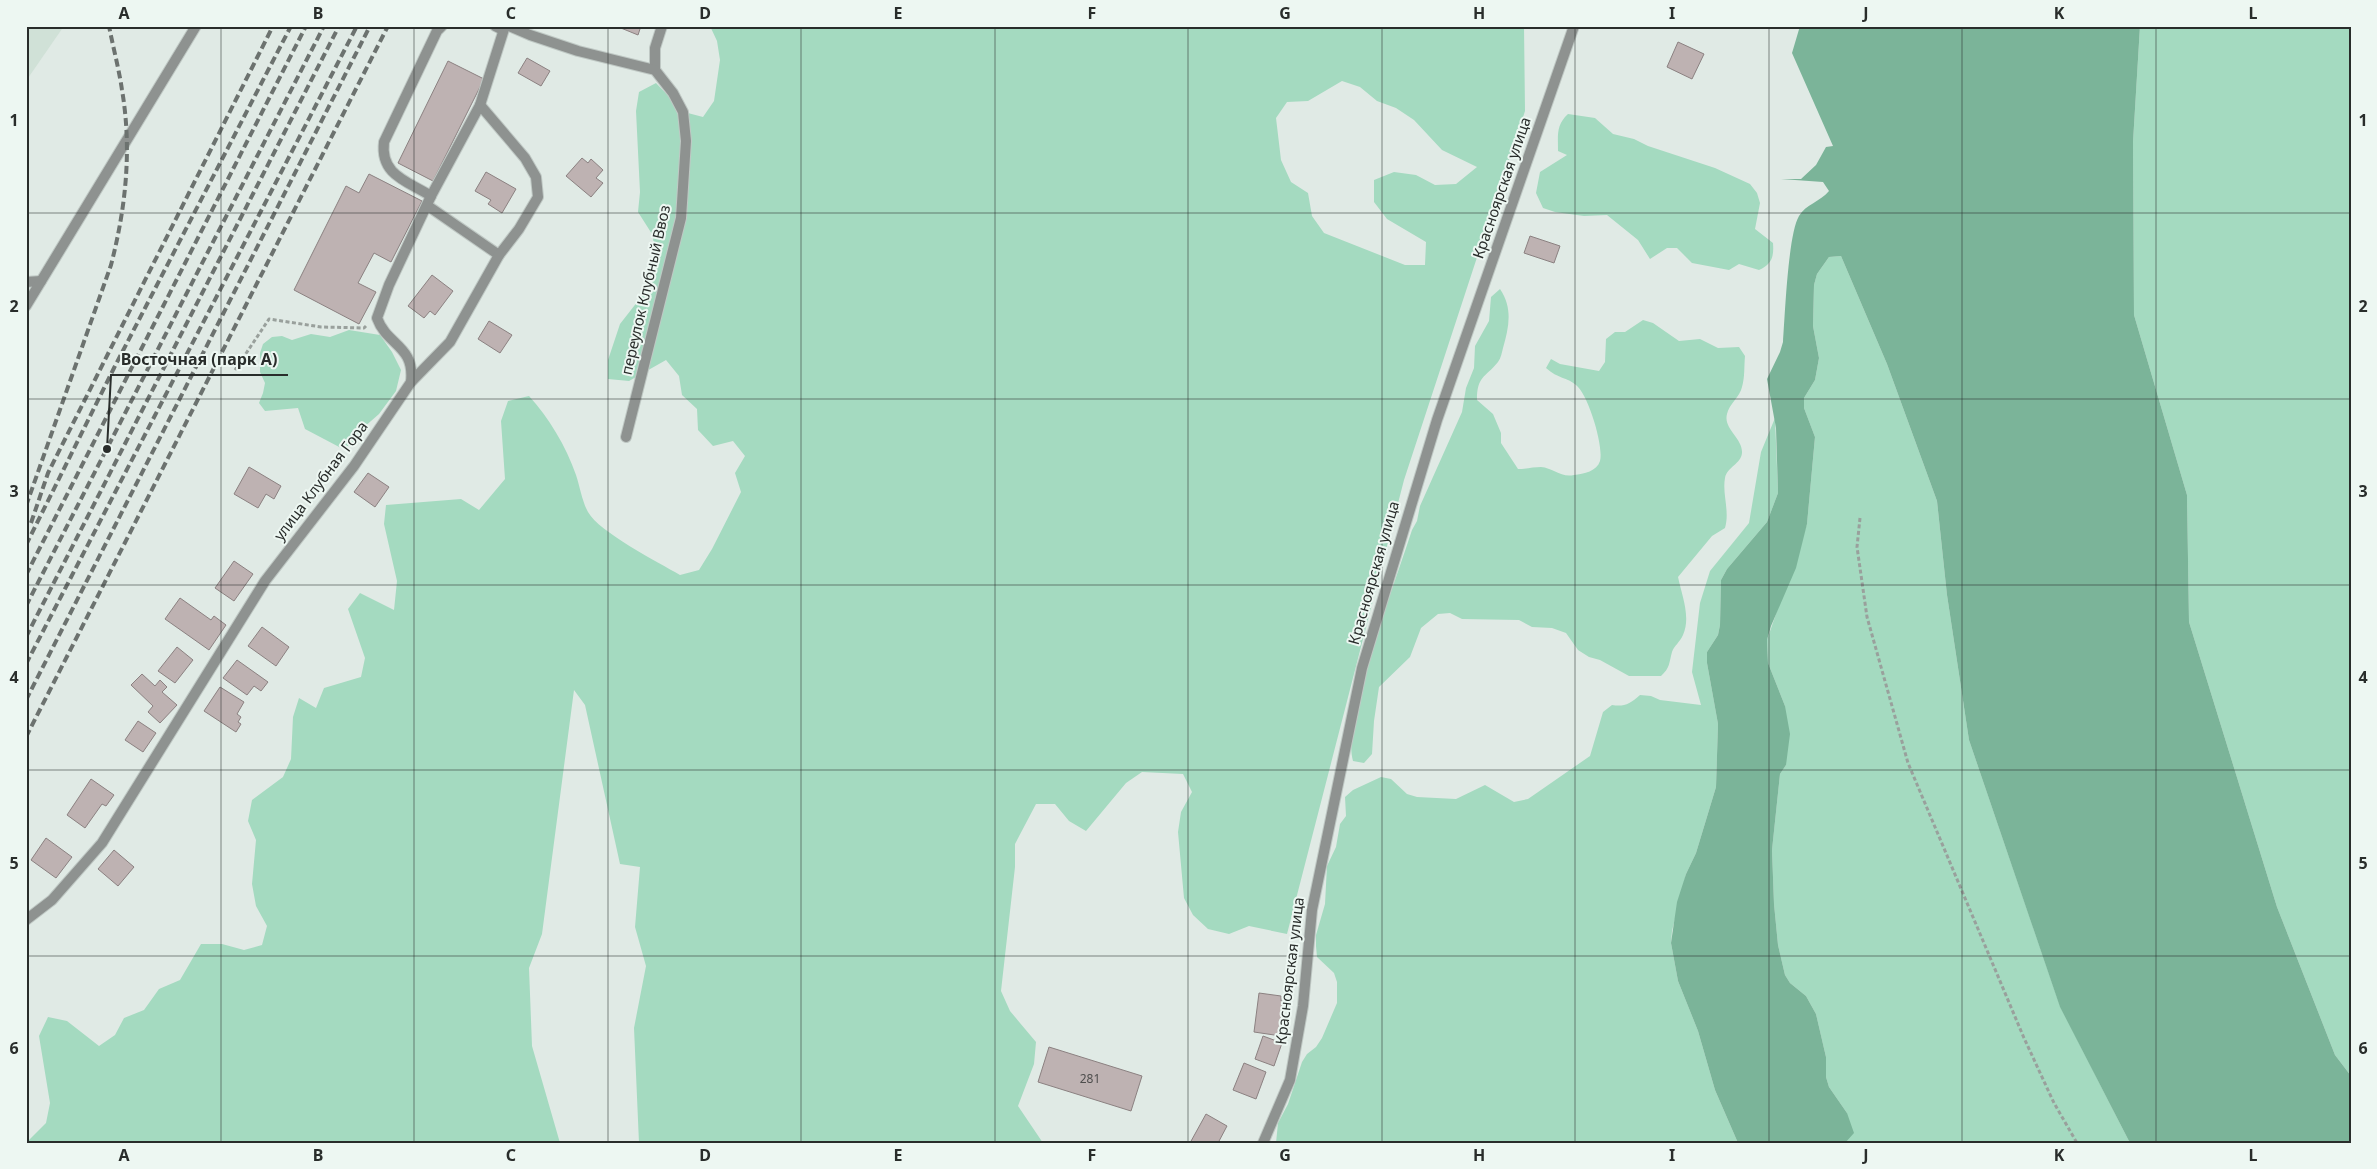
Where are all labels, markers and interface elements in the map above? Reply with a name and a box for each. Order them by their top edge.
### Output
text: A [118,2,130,24]
text: B [313,2,323,24]
text: C [506,2,516,24]
text: D [699,2,711,24]
text: E [894,2,903,24]
text: F [1088,2,1096,24]
text: G [1279,2,1291,24]
text: H [1473,2,1485,24]
text: I [1669,2,1675,24]
text: J [1861,2,1869,24]
text: K [2054,2,2065,24]
text: L [2249,2,2258,24]
text: 1 [9,109,19,131]
text: 1 [2358,109,2368,131]
street label: Красноярская улица [1467,114,1535,261]
street label: переулок Клубный Ввоз [616,203,674,377]
text: 2 [9,295,19,317]
text: 2 [2358,295,2368,317]
callout: Восточная (парк А) [111,344,288,375]
text: Восточная (парк А) [121,348,277,370]
street label: улица Клубная Гора [269,417,372,544]
text: 3 [9,480,19,502]
text: 3 [2358,480,2368,502]
street label: Красноярская улица [1343,499,1403,647]
text: 4 [9,666,19,688]
text: 4 [2358,666,2368,688]
text: 5 [9,852,19,874]
text: 5 [2358,852,2368,874]
street label: Красноярская улица [1270,896,1308,1046]
text: 6 [9,1037,19,1059]
text: 6 [2358,1037,2368,1059]
house number: 281 [1080,1070,1100,1087]
text: A [118,1144,130,1166]
text: B [313,1144,323,1166]
text: C [506,1144,516,1166]
text: D [699,1144,711,1166]
text: E [894,1144,903,1166]
text: F [1088,1144,1096,1166]
text: G [1279,1144,1291,1166]
text: H [1473,1144,1485,1166]
text: I [1669,1144,1675,1166]
text: J [1861,1144,1869,1166]
text: K [2054,1144,2065,1166]
text: L [2249,1144,2258,1166]

